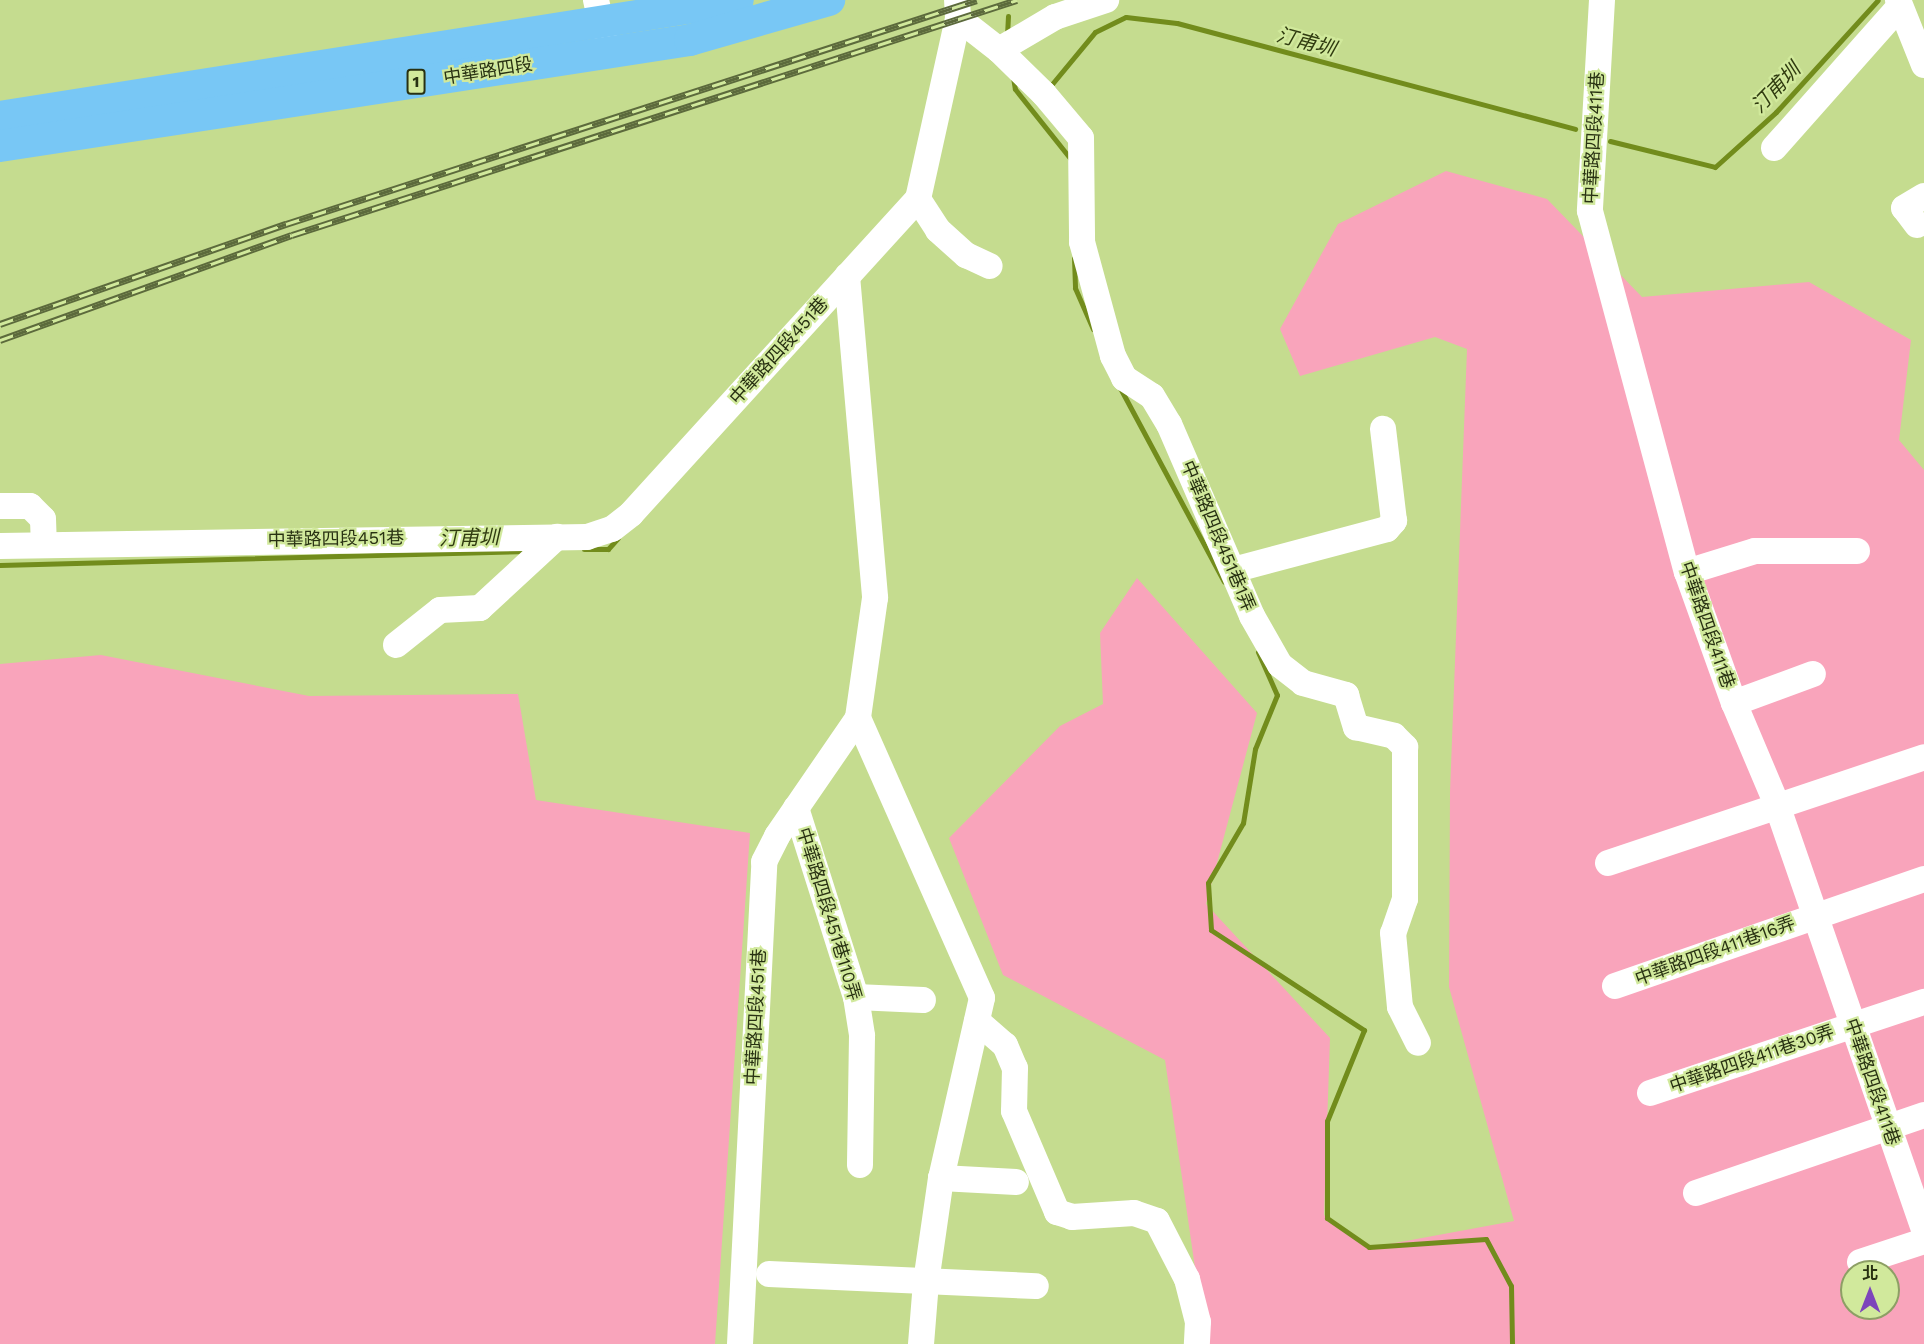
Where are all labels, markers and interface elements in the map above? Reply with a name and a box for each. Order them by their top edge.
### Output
water label: 汀甫圳 [1274,23,1338,61]
street label: 中華路四段 [442,53,534,89]
water label: 汀甫圳 [1747,58,1805,118]
road number: 1 [406,69,426,95]
street label: 中華路四段411巷 [1580,71,1608,205]
street label: 中華路四段451巷 [725,293,833,409]
street label: 中華路四段451巷1弄 [1177,457,1259,615]
water label: 汀甫圳 [439,525,499,551]
street label: 中華路四段451巷 [268,527,404,551]
street label: 中華路四段411巷 [1675,559,1739,691]
street label: 中華路四段451巷110弄 [792,825,866,1003]
street label: 中華路四段411巷16弄 [1632,912,1798,990]
street label: 中華路四段451巷 [742,948,770,1086]
street label: 中華路四段411巷 [1840,1016,1904,1148]
street label: 中華路四段411巷30弄 [1667,1021,1837,1097]
north arrow [1840,1260,1900,1320]
text: 北 [1862,1264,1878,1283]

